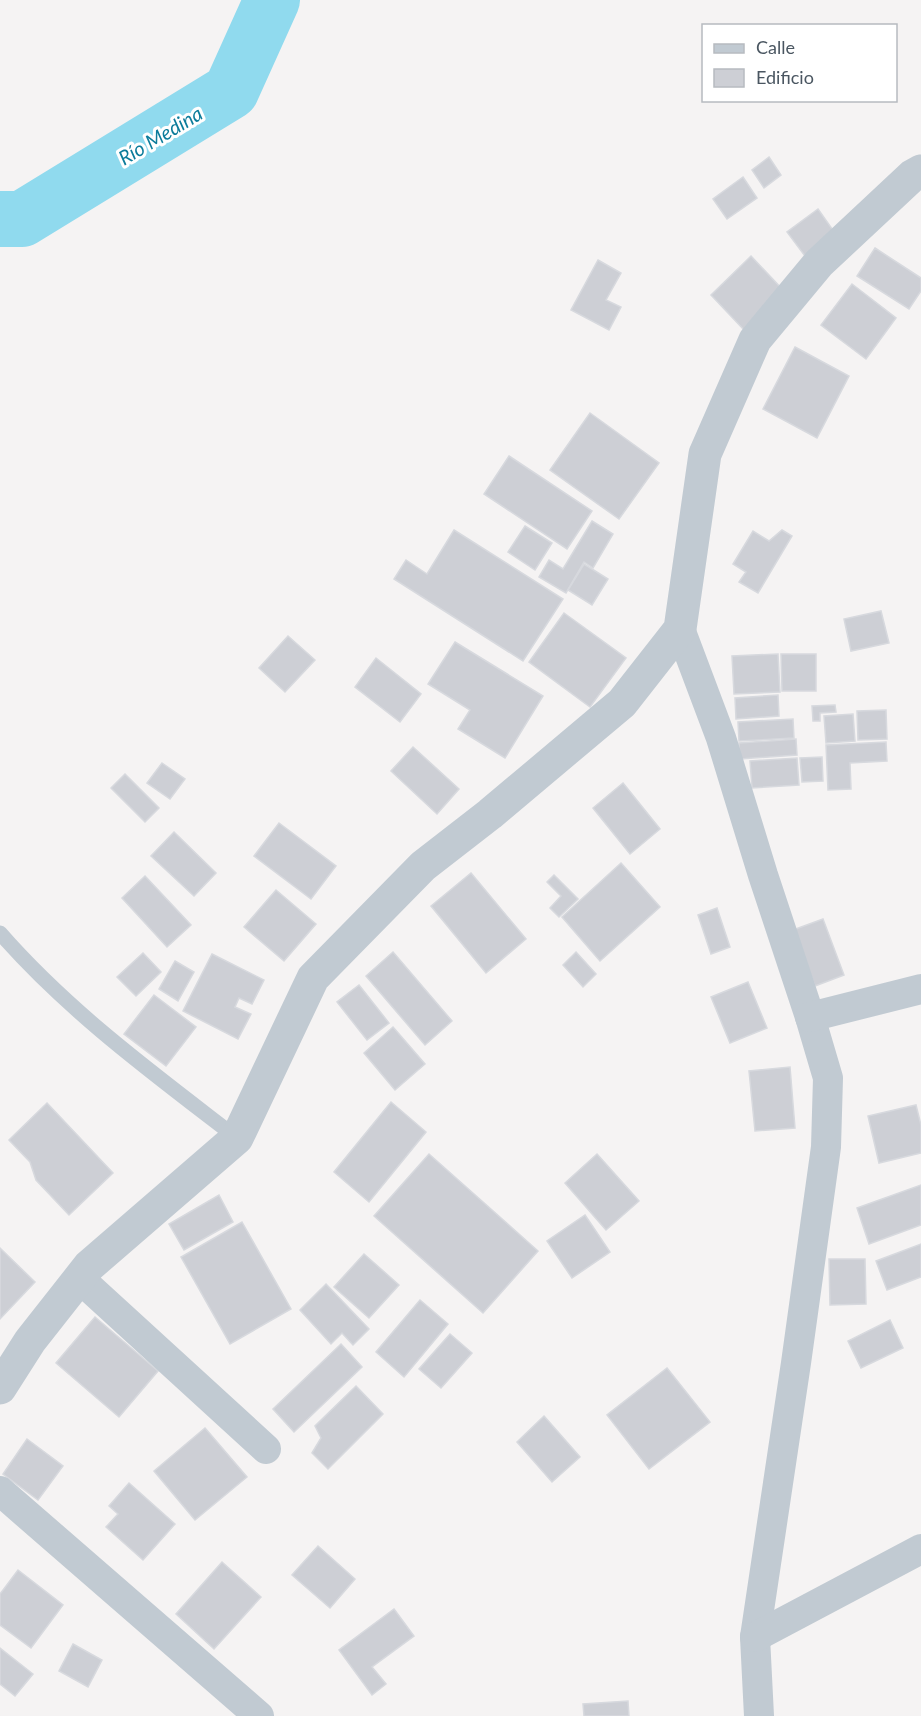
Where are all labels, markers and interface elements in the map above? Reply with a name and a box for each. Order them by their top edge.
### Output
legend [702,24,897,102]
text: Calle [756,36,795,58]
text: Edificio [756,66,814,88]
water label: Río Medina [114,101,206,169]

